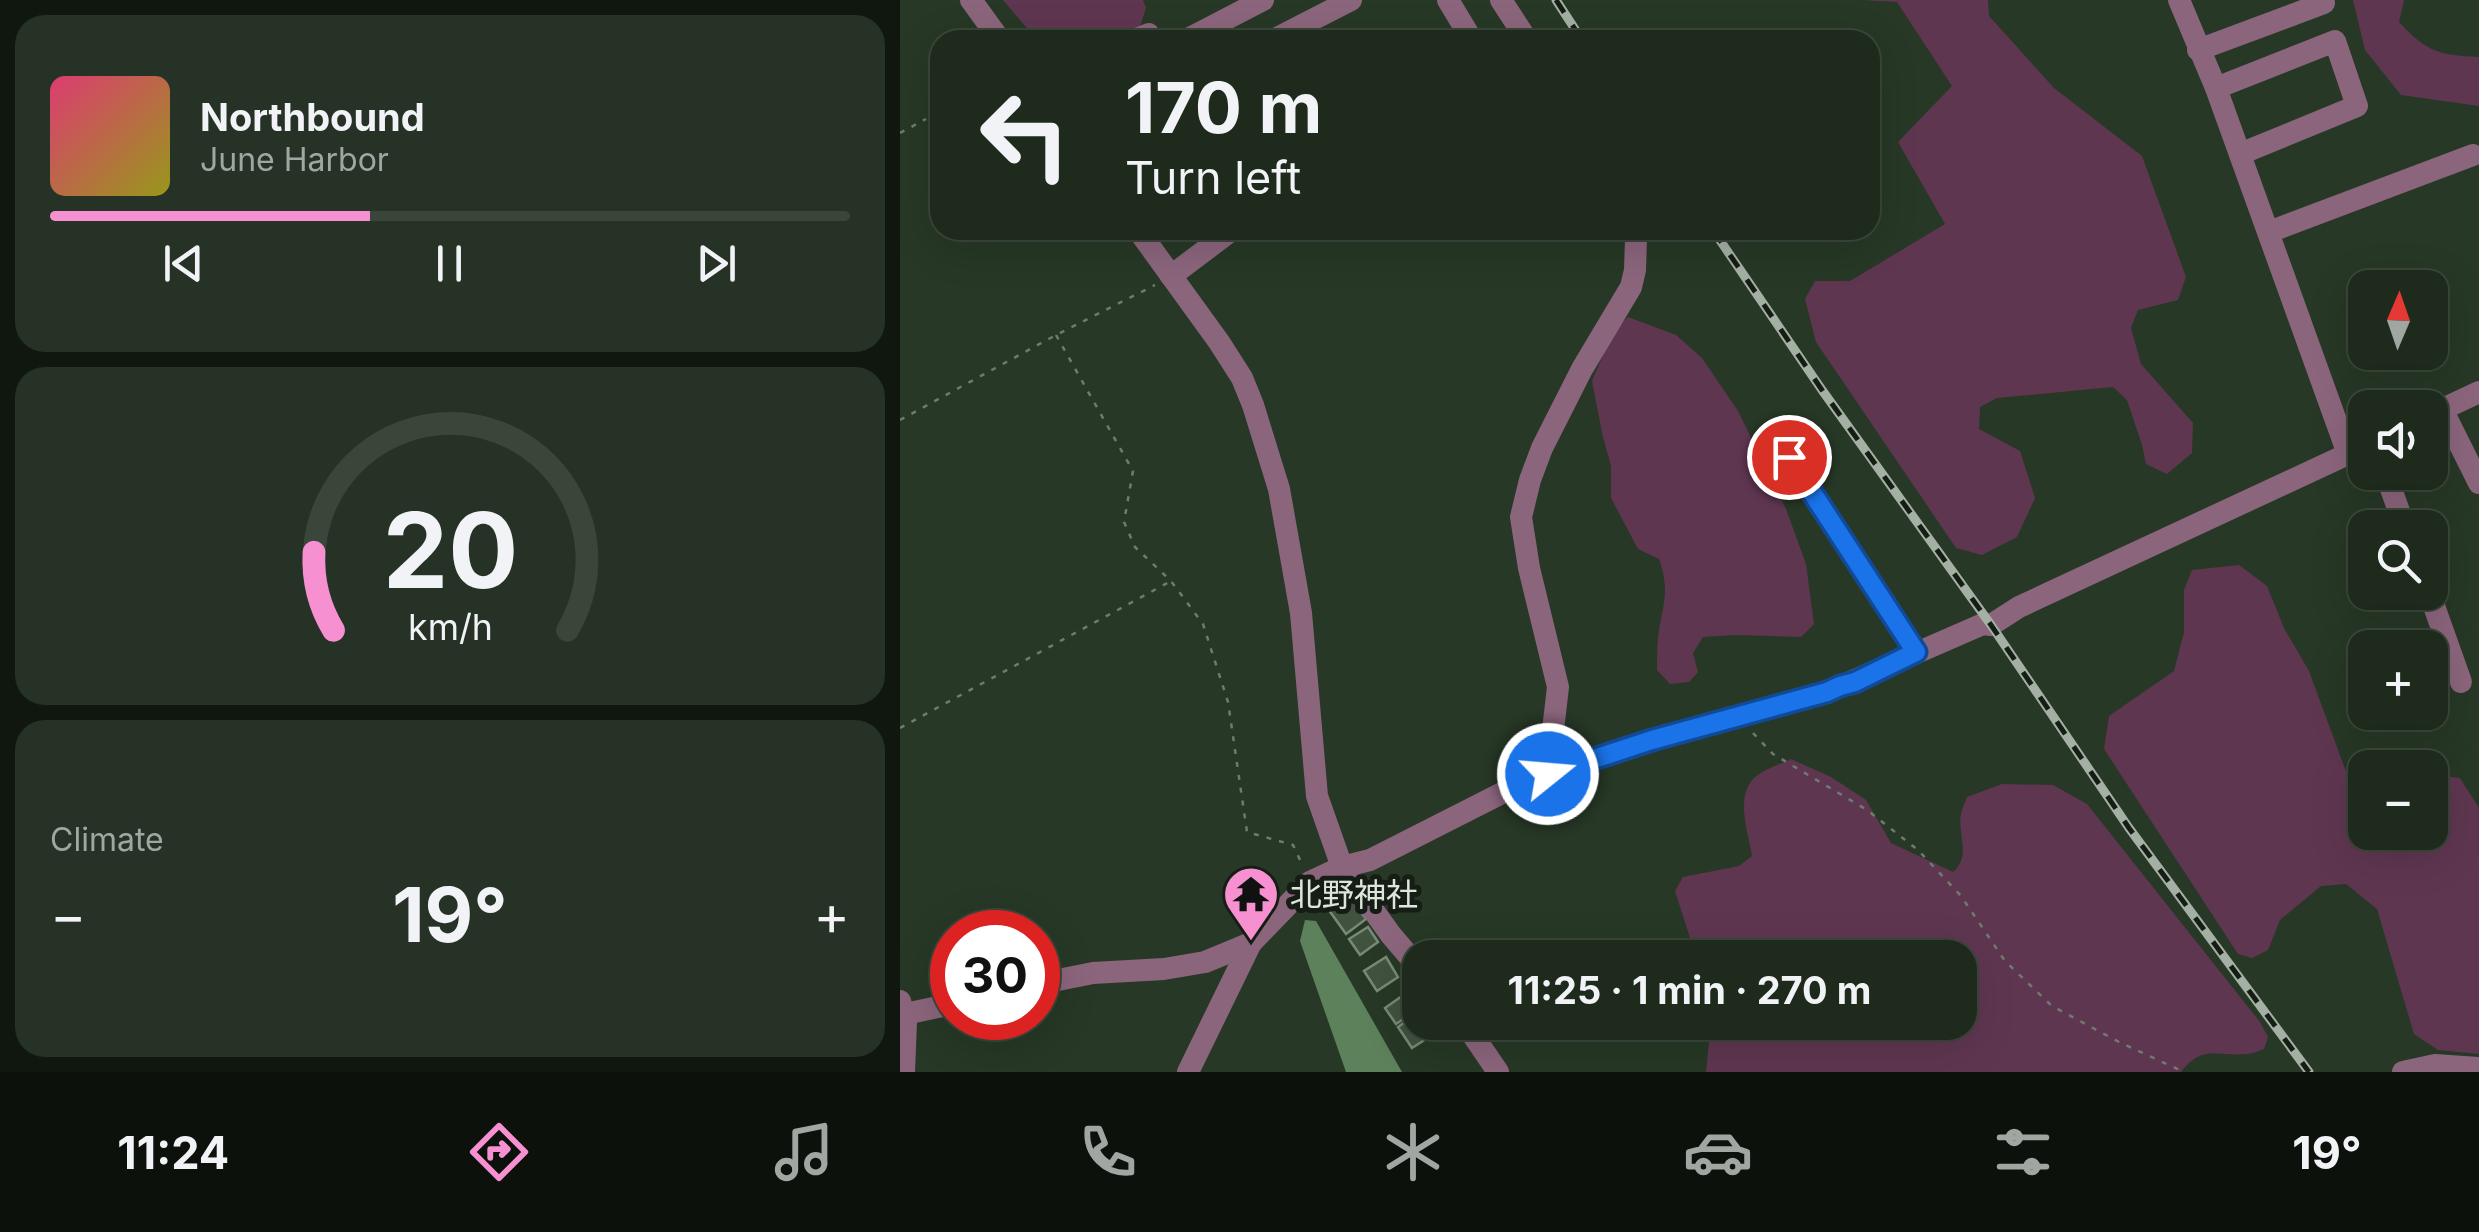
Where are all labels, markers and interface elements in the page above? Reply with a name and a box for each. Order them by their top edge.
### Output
text: 170 m [1125,65,1322,150]
icon: left [960,70,1090,200]
text: Northbound [200,94,425,140]
text: June Harbor [200,140,389,179]
text: Turn left [1125,150,1301,205]
icon: previous [156,236,211,291]
icon: pause [422,236,477,291]
icon: next [689,236,744,291]
north arrow [2348,270,2448,370]
map controls [2348,270,2448,850]
button: sound [2348,390,2448,490]
pin [1747,415,1832,500]
icon: arrive [1762,430,1817,485]
text: 20 [382,487,518,613]
button: search [2348,510,2448,610]
text: km/h [408,605,492,649]
button: + [2348,630,2448,730]
position arrow [1496,722,1600,826]
button: − [2348,750,2448,850]
text: Climate [50,820,164,859]
temple icon: 北野神社 [1221,864,1281,943]
text: 19° [392,869,508,960]
place label: 北野神社 [1290,875,1418,914]
text: − [50,882,86,948]
text: + [814,882,850,948]
speed limit sign: 30 [930,910,1060,1040]
text: 11:25 · 1 min · 270 m [1508,967,1871,1013]
icon: directions [464,1117,534,1187]
icon: music [769,1117,839,1187]
icon: phone [1073,1117,1143,1187]
icon: climate [1378,1117,1448,1187]
icon: car [1683,1117,1753,1187]
icon: filters [1988,1117,2058,1187]
text: 11:24 [117,1125,229,1180]
text: 19° [2292,1125,2362,1180]

